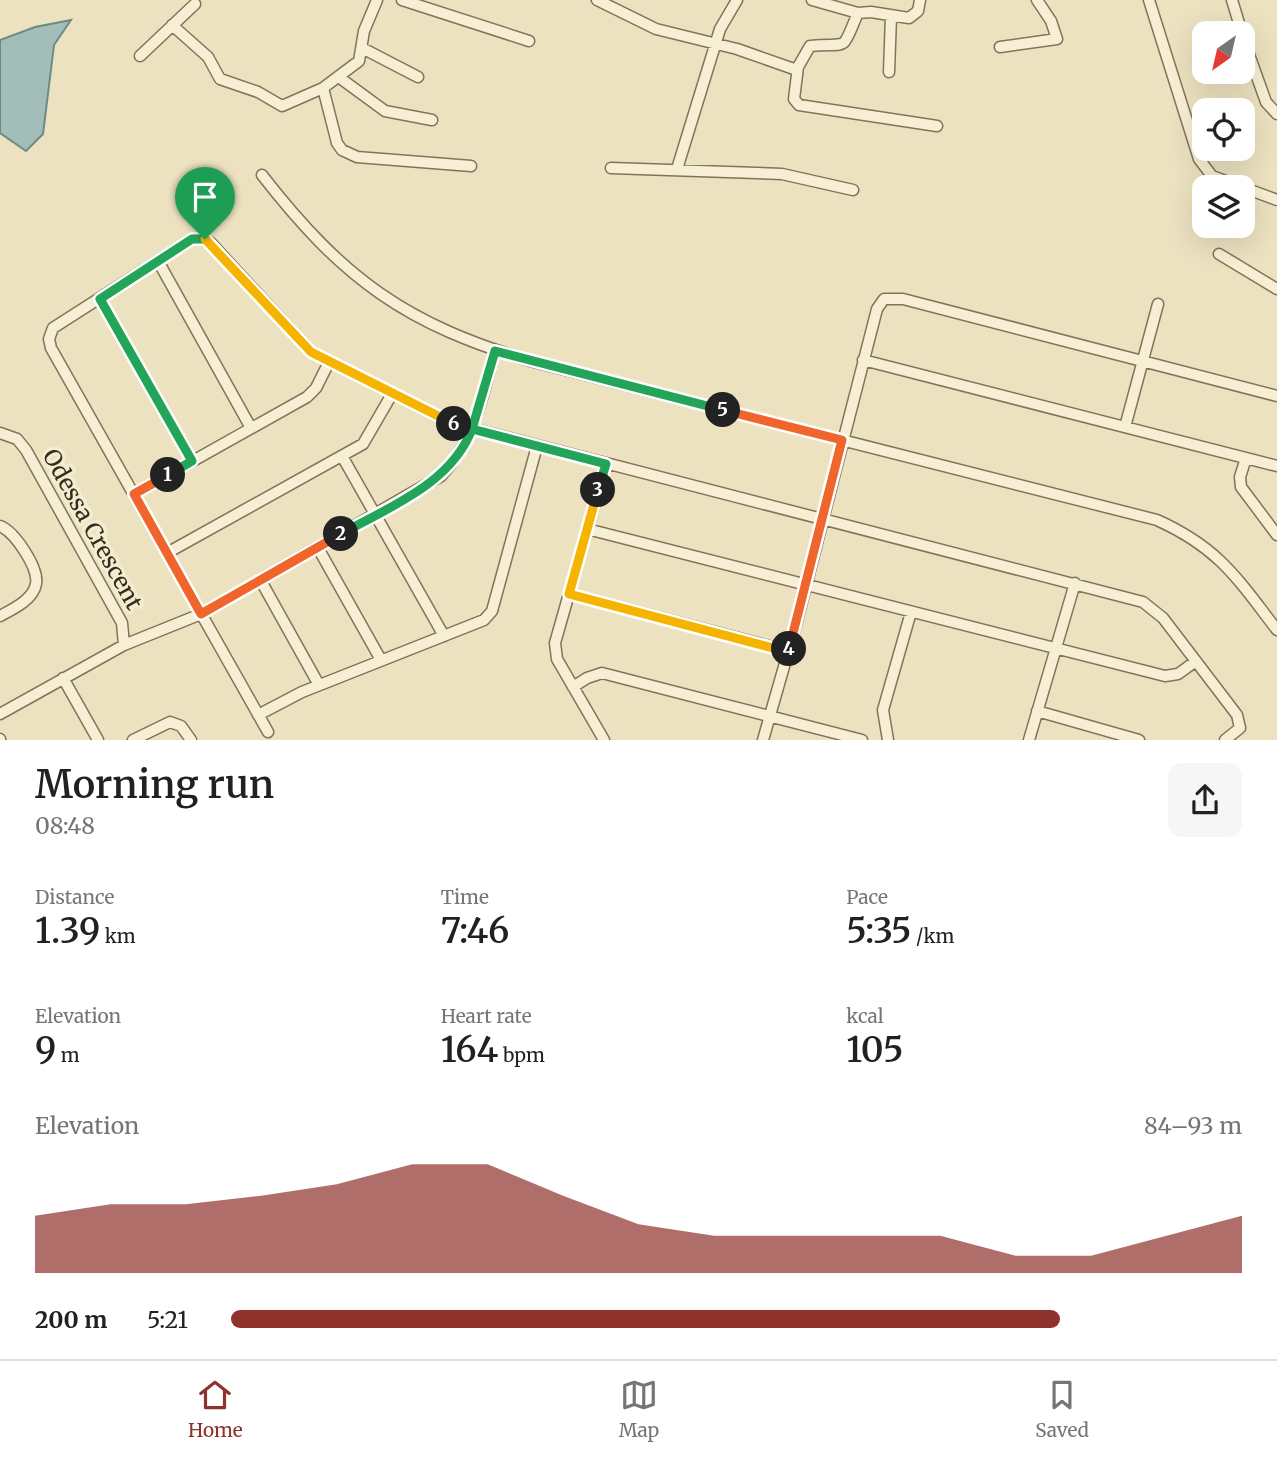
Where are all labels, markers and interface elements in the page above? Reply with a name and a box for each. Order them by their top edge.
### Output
north arrow [1192,21,1255,84]
map controls [1192,21,1255,238]
button: locate [1192,98,1255,161]
pin [175,167,235,239]
button: layers [1192,175,1255,238]
icon: arrive [186,178,224,216]
pin: 5 [706,392,740,428]
text: 5 [717,397,728,421]
pin: 6 [436,406,472,442]
text: 6 [448,411,459,435]
street label: Odessa Crescent [37,444,149,614]
pin: 1 [150,458,186,492]
text: 1 [163,462,172,486]
pin: 3 [580,472,616,508]
text: 3 [592,477,603,501]
pin: 2 [324,516,358,552]
text: 2 [335,521,346,545]
pin: 4 [772,632,806,666]
text: 4 [782,636,795,660]
text: Morning run [35,761,274,808]
button: share [1168,763,1242,837]
text: 08:48 [35,811,95,840]
text: Distance [35,885,114,909]
text: Time [441,885,489,909]
text: Pace [846,885,888,909]
text: 1.39 [35,909,100,953]
text: 7:46 [441,909,509,953]
text: 5:35 [846,909,912,953]
text: km [100,924,136,948]
text: /km [912,924,954,948]
text: Elevation [35,1004,121,1028]
text: Heart rate [441,1004,532,1028]
text: kcal [846,1004,884,1028]
text: 9 [35,1028,56,1072]
text: 164 [441,1028,498,1072]
text: 105 [846,1028,903,1072]
text: m [56,1043,80,1067]
text: bpm [498,1043,545,1067]
text: Elevation [35,1111,139,1140]
text: 84–93 m [1144,1111,1242,1140]
text: 200 m [35,1305,107,1334]
text: 5:21 [147,1305,188,1334]
tab: Home [188,1376,243,1442]
tab: Map [619,1376,659,1442]
tab: Saved [1035,1376,1089,1442]

